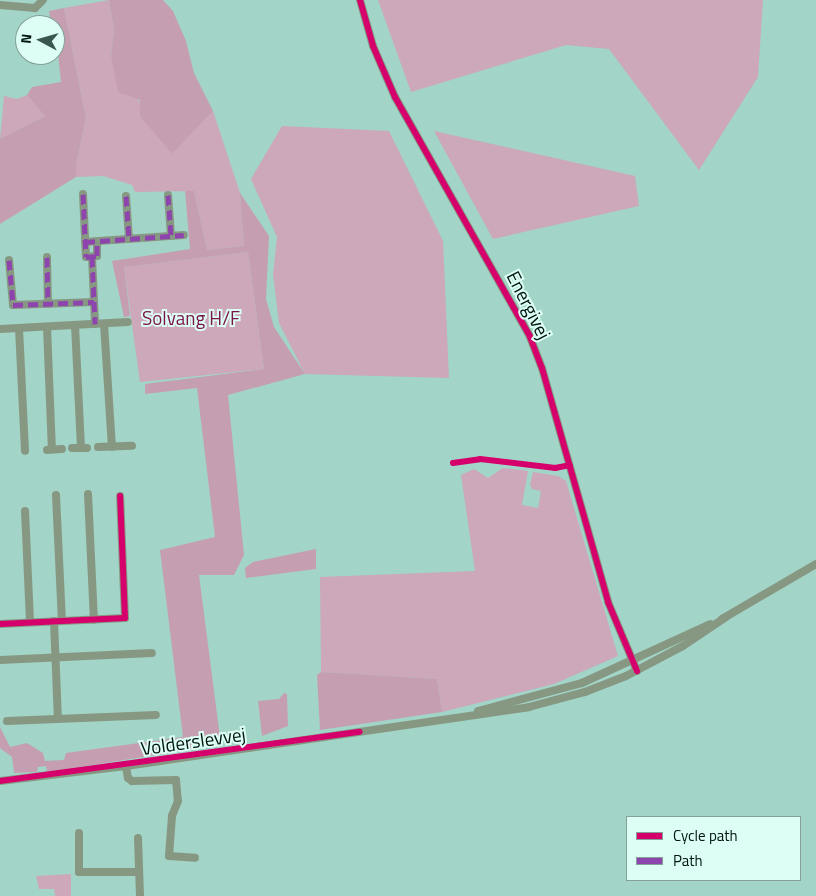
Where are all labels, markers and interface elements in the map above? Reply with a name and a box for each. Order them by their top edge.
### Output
north arrow [15,15,65,65]
text: N [15,33,37,44]
street label: Energivej [502,267,556,343]
park label: Solvang H/F [142,307,240,329]
street label: Volderslevvej [139,722,247,760]
legend [626,816,801,881]
text: Cycle path [673,824,738,847]
text: Path [673,849,703,872]

